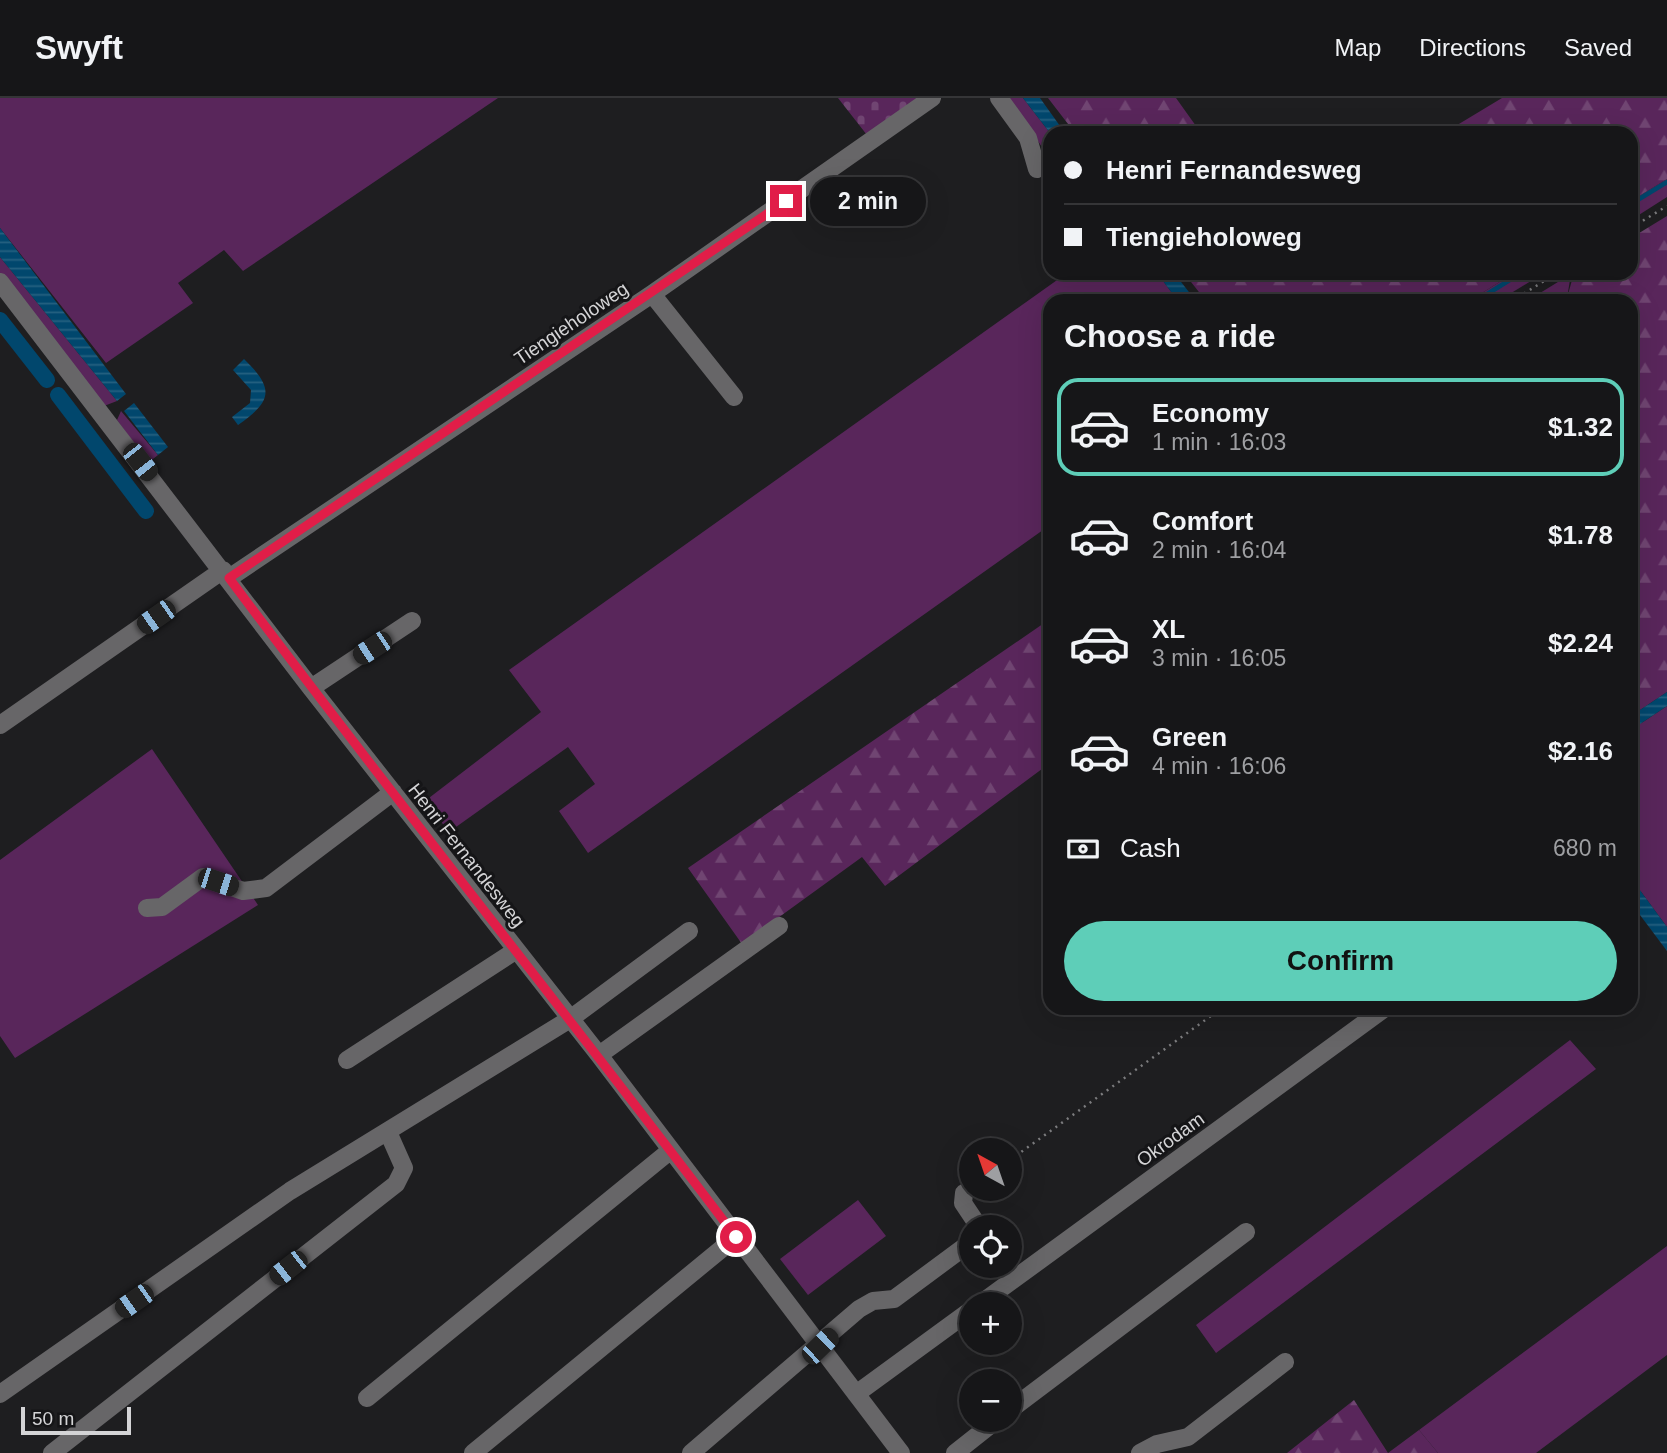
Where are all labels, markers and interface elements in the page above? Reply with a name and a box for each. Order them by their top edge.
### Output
text: Swyft [35,29,123,66]
text: Map [1335,34,1381,61]
text: Directions [1419,34,1526,61]
text: Saved [1564,34,1632,61]
text: Henri Fernandesweg [1106,155,1362,185]
callout: 2 min [810,176,926,226]
route end [770,185,802,217]
text: 2 min [838,188,898,214]
text: Tiengieholoweg [1106,222,1302,252]
street label: Tiengieholoweg [511,278,632,369]
text: Choose a ride [1064,318,1276,354]
icon: car [1068,396,1131,459]
text: Economy [1152,398,1269,428]
text: $1.32 [1548,412,1613,442]
text: 1 min · 16:03 [1152,429,1286,455]
car [119,439,162,485]
icon: car [1068,504,1131,567]
text: Comfort [1152,506,1253,536]
text: $1.78 [1548,520,1613,550]
text: 2 min · 16:04 [1152,537,1286,563]
car [133,596,180,638]
icon: car [1068,612,1131,675]
text: XL [1152,614,1185,644]
car [349,628,396,668]
text: $2.24 [1548,628,1613,658]
text: 3 min · 16:05 [1152,645,1286,671]
icon: car [1068,720,1131,783]
text: Green [1152,722,1227,752]
text: $2.16 [1548,736,1613,766]
text: 4 min · 16:06 [1152,753,1286,779]
street label: Henri Fernandesweg [404,779,529,931]
icon: cash [1064,830,1102,868]
text: Cash [1120,833,1181,863]
text: 680 m [1553,835,1617,861]
car [195,866,242,898]
button: Confirm [1064,921,1617,1001]
street label: Okrodam [1133,1108,1208,1171]
north arrow [959,1138,1022,1200]
map controls [959,1138,1022,1432]
button: locate [959,1215,1022,1278]
route start [720,1221,752,1253]
car [265,1247,312,1289]
car [111,1280,158,1322]
button: + [959,1292,1022,1355]
car [798,1324,843,1368]
button: − [959,1369,1022,1432]
scale bar [21,1404,131,1436]
text: 50 m [32,1408,74,1429]

